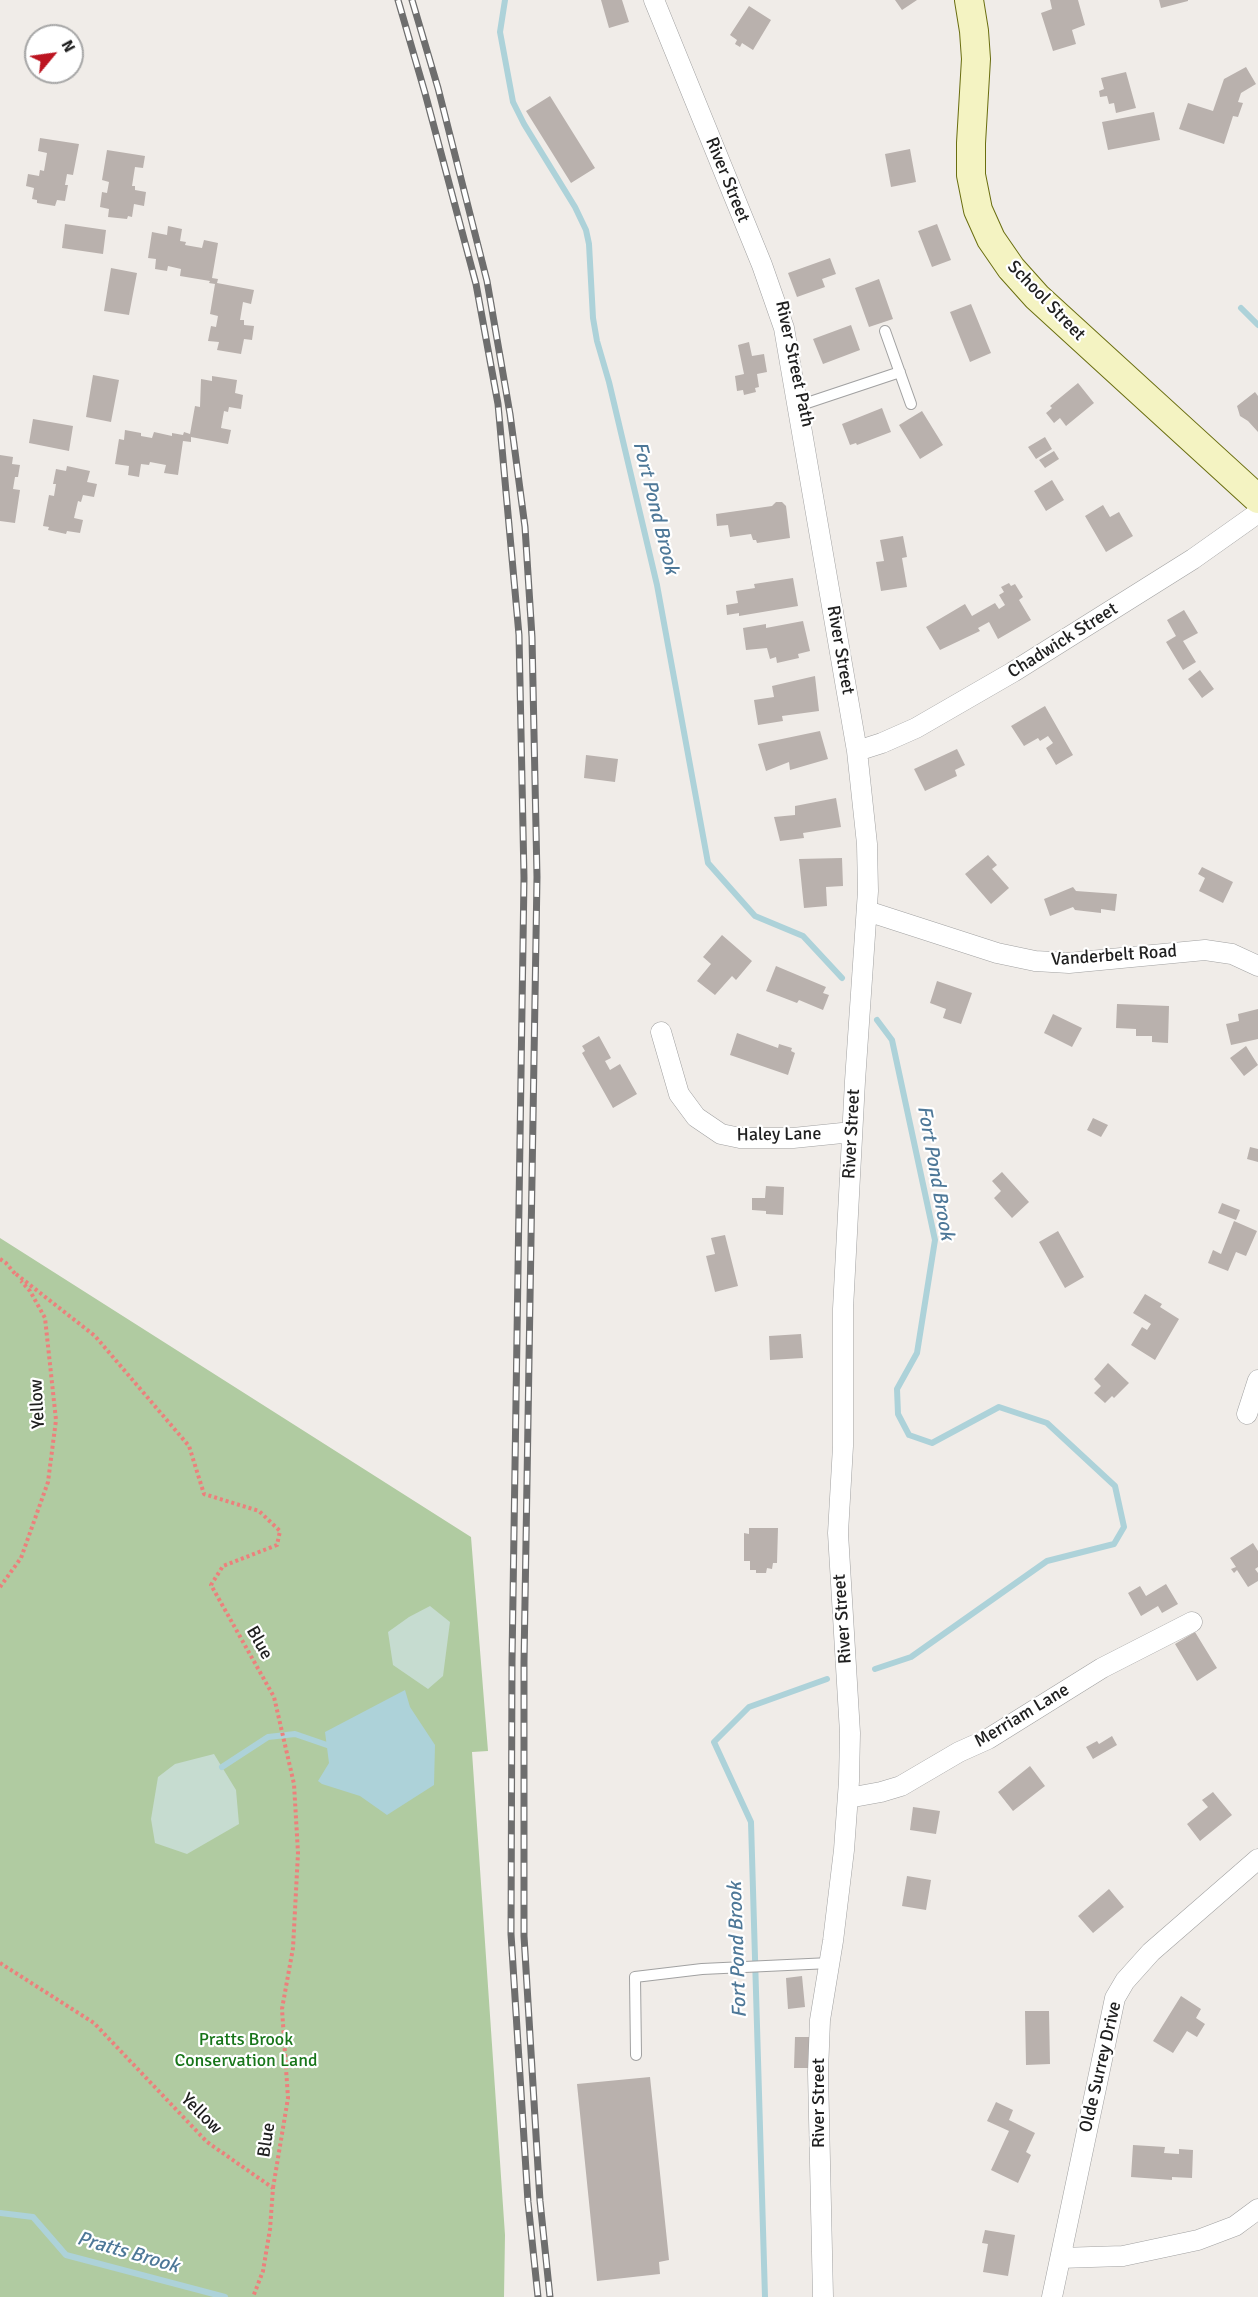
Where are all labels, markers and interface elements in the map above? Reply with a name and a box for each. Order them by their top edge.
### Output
north arrow [24,24,84,84]
text: N [57,37,79,56]
street label: River Street [700,134,754,226]
street label: School Street [1002,256,1090,346]
street label: River Street Path [770,299,818,429]
water label: Fort Pond Brook [627,439,683,577]
street label: Chadwick Street [1004,599,1122,683]
street label: River Street [822,604,858,696]
street label: Vanderbelt Road [1050,941,1178,971]
street label: River Street [839,1089,865,1179]
water label: Fort Pond Brook [911,1104,959,1242]
street label: Haley Lane [736,1123,822,1147]
street label: Yellow [26,1379,50,1429]
street label: River Street [829,1573,857,1665]
street label: Blue [241,1623,277,1663]
street label: Merriam Lane [971,1679,1073,1753]
water label: Fort Pond Brook [724,1882,752,2018]
street label: Olde Surrey Drive [1075,1999,1127,2135]
park label: Pratts Brook Conservation Land [174,2029,318,2072]
street label: River Street [808,2058,830,2148]
street label: Yellow [176,2089,226,2139]
street label: Blue [254,2121,280,2159]
water label: Pratts Brook [74,2227,182,2279]

